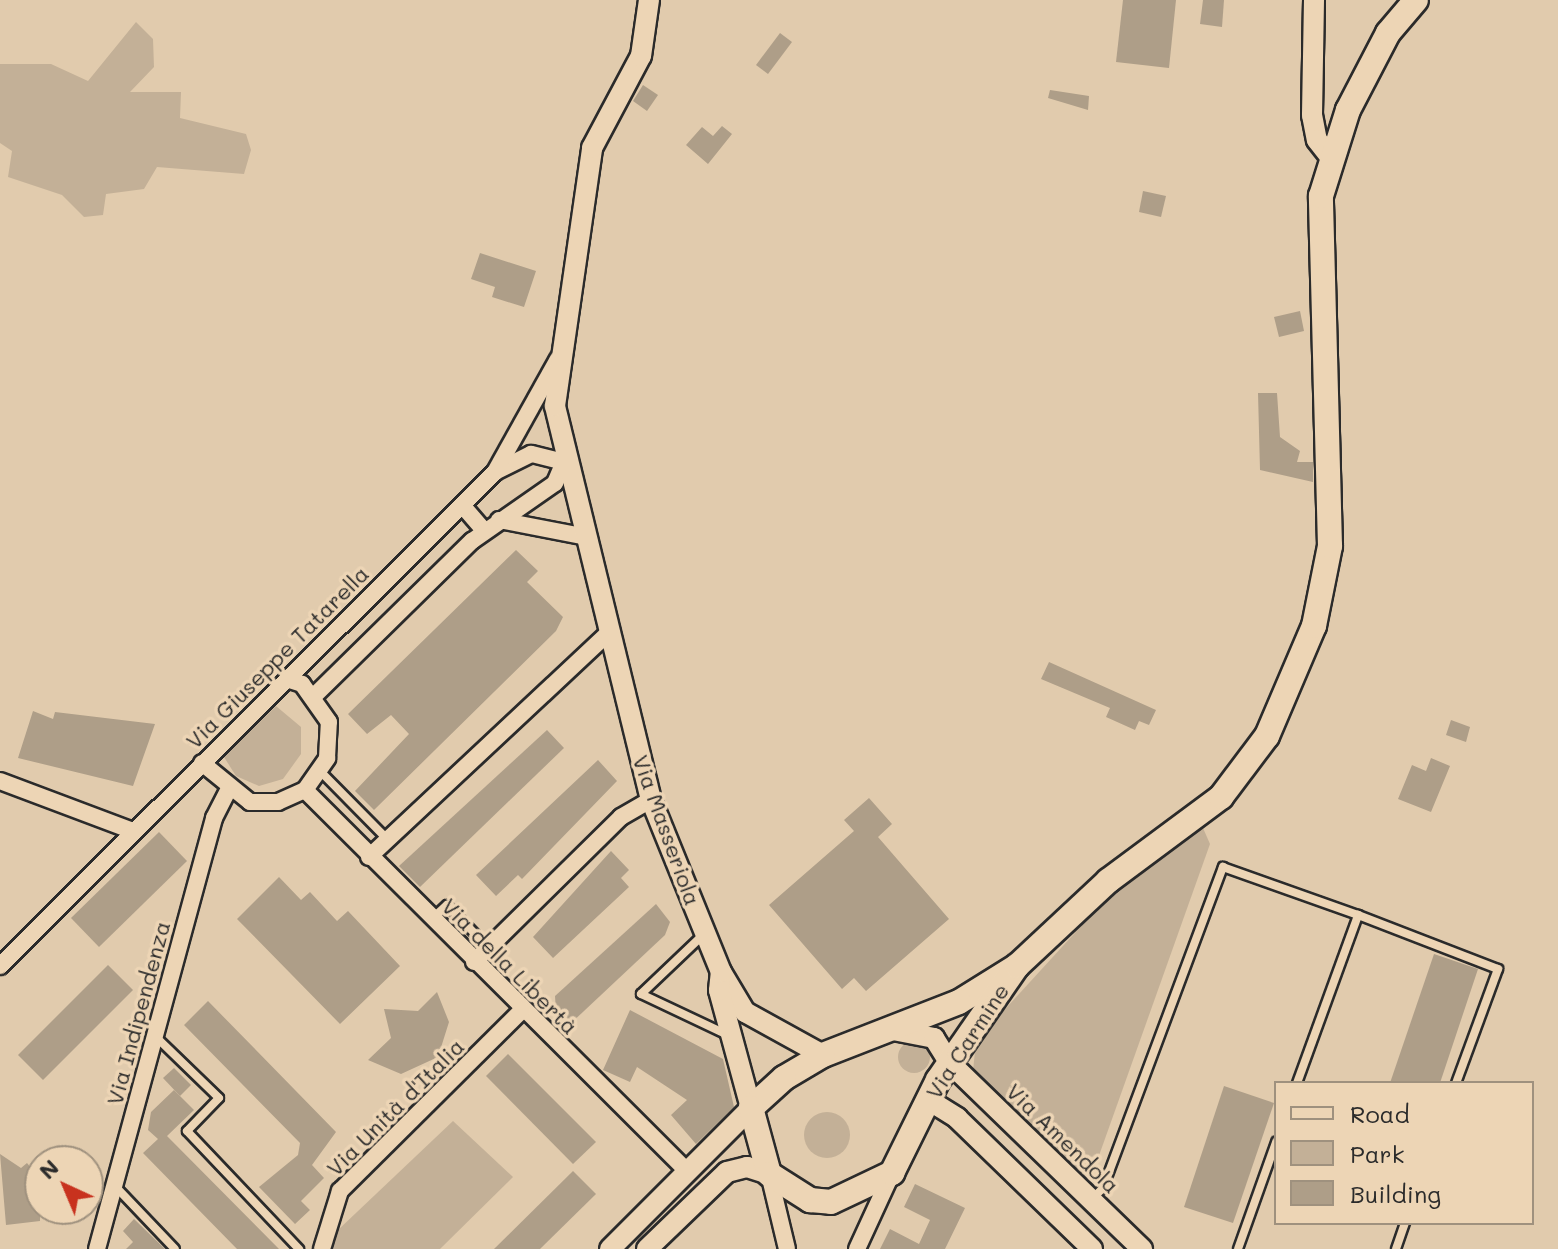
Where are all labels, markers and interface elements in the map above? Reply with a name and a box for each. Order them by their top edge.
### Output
street label: Via Giuseppe Tatarella [180,560,374,754]
street label: Via Masseriola [628,751,706,909]
street label: Via della Libertà [437,893,583,1039]
street label: Via Indipendenza [101,918,175,1108]
street label: Via Carmine [920,978,1014,1104]
street label: Via Unità d'Italia [321,1033,469,1181]
street label: Via Amendola [1001,1078,1125,1198]
legend [1274,1081,1534,1225]
text: Road [1350,1098,1410,1129]
text: Park [1350,1138,1404,1169]
north arrow [24,1145,104,1225]
text: N [32,1153,64,1185]
text: Building [1350,1178,1441,1209]

